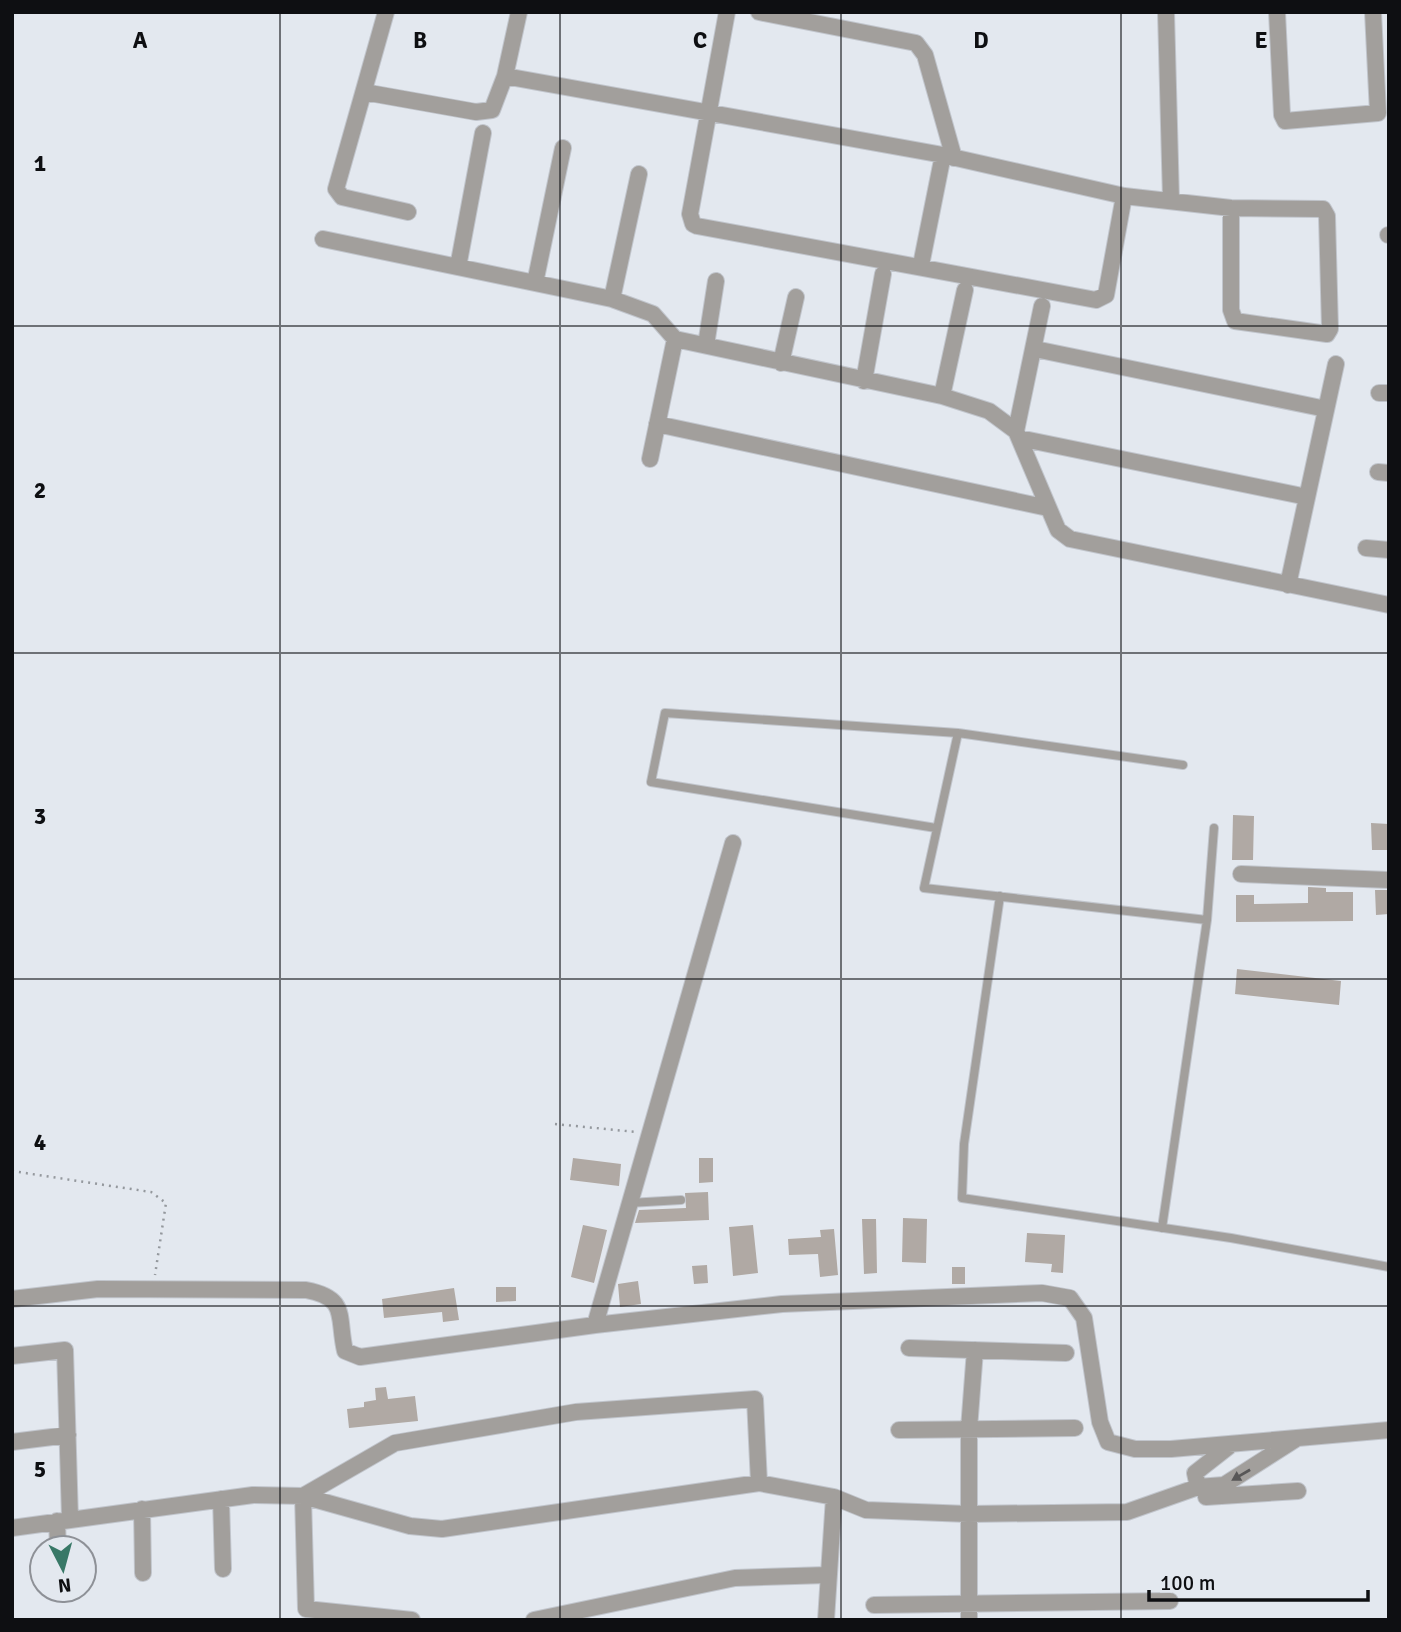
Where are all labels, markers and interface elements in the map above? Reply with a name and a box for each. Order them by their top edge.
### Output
text: A [133,26,148,55]
text: B [413,26,427,55]
text: C [693,26,707,55]
text: D [973,26,989,55]
text: E [1254,26,1268,55]
text: 1 [34,149,46,178]
text: 2 [34,476,46,505]
text: 3 [34,802,46,831]
text: 4 [34,1128,46,1157]
text: 5 [34,1455,46,1484]
one-way arrow [1232,1468,1251,1481]
north arrow [28,1534,98,1604]
scale bar [1149,1558,1368,1602]
text: 100 m [1160,1570,1215,1596]
text: N [57,1572,72,1598]

